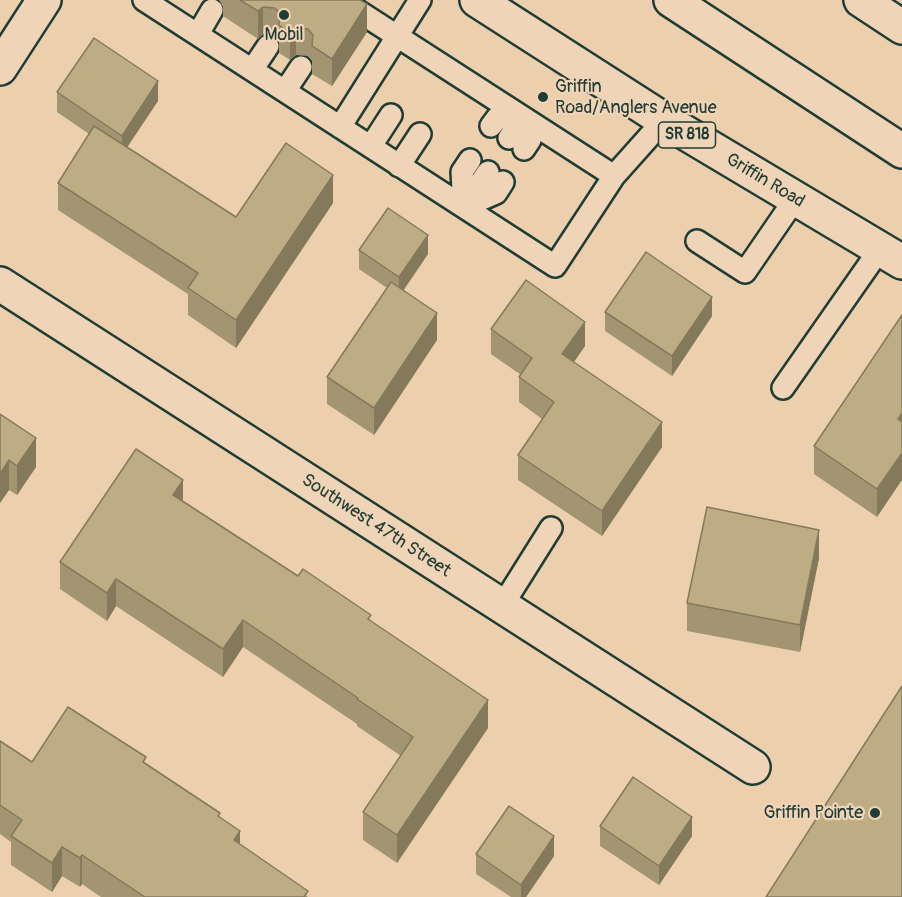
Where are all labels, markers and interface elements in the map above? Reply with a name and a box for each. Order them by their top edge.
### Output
marker: Mobil [277,8,291,22]
place label: Mobil [265,24,303,46]
place label: Griffin Road/Anglers Avenue [555,76,717,118]
marker: Griffin Road/Anglers Avenue [536,90,550,104]
road number: SR 818 [658,122,716,148]
street label: Griffin Road [722,149,808,213]
street label: Southwest 47th Street [297,470,455,582]
place label: Griffin Pointe [764,802,863,824]
marker: Griffin Pointe [868,806,882,820]

